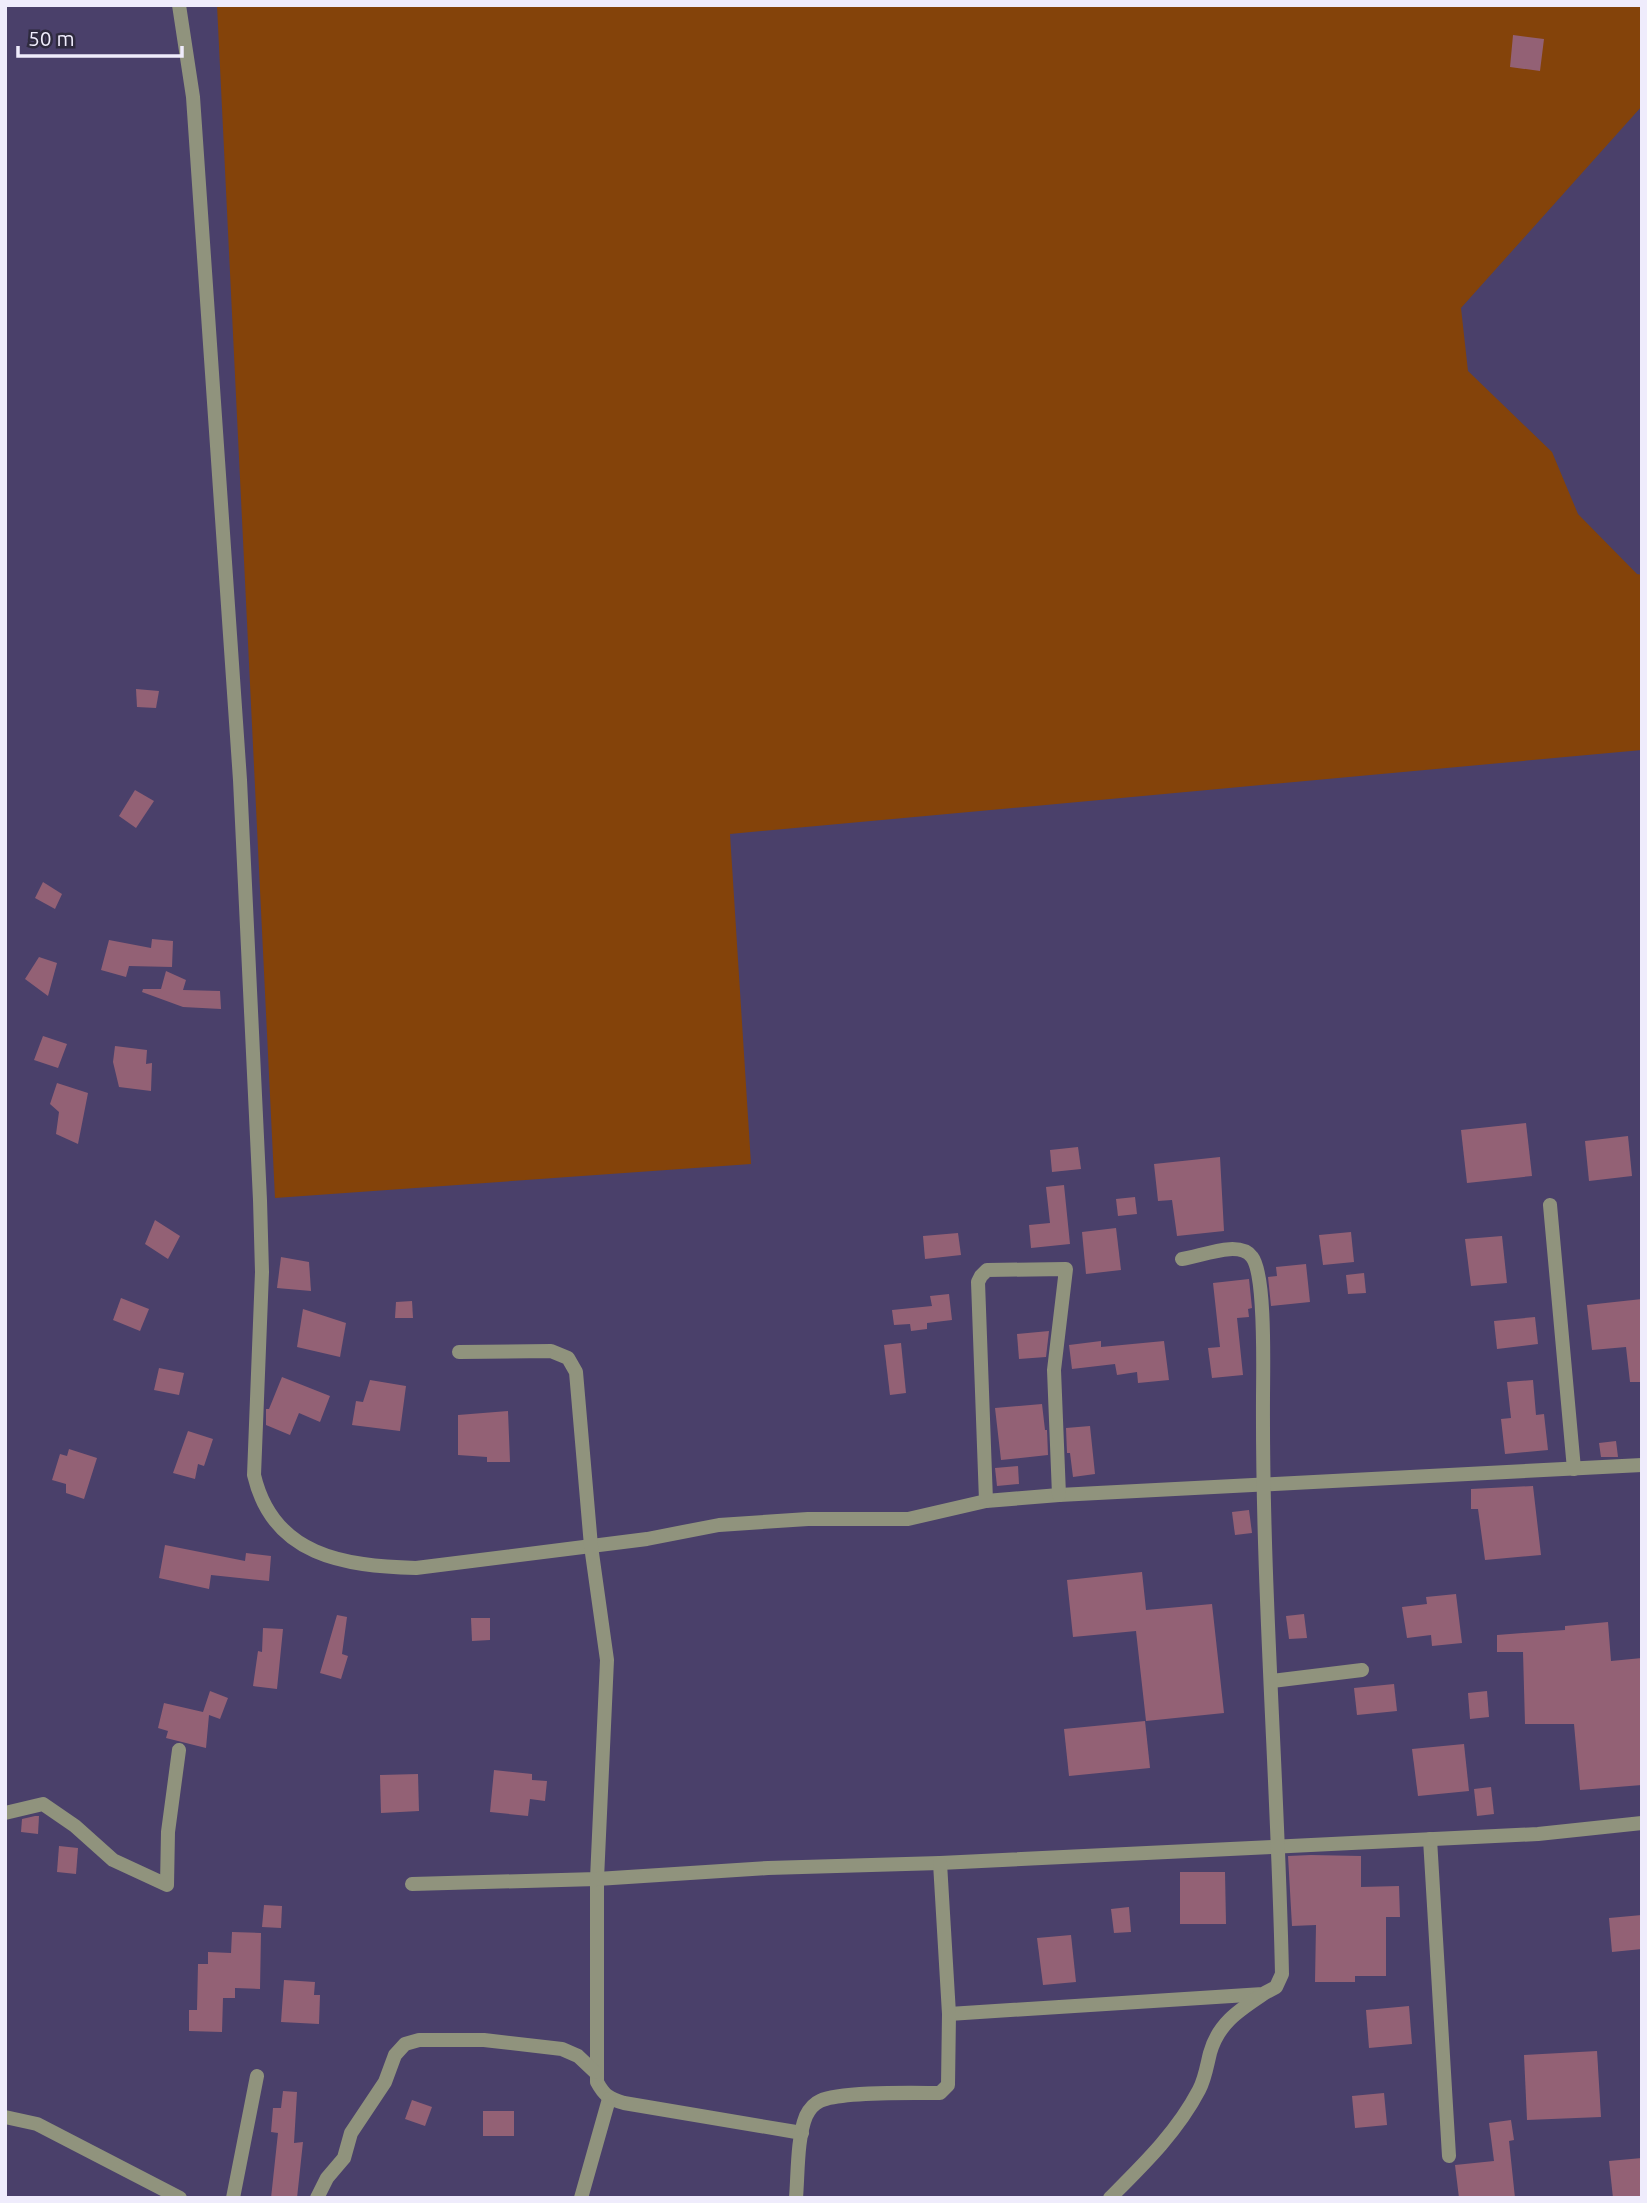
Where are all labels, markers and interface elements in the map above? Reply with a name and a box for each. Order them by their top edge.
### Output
scale bar [18,14,182,58]
text: 50 m [28,26,75,50]

